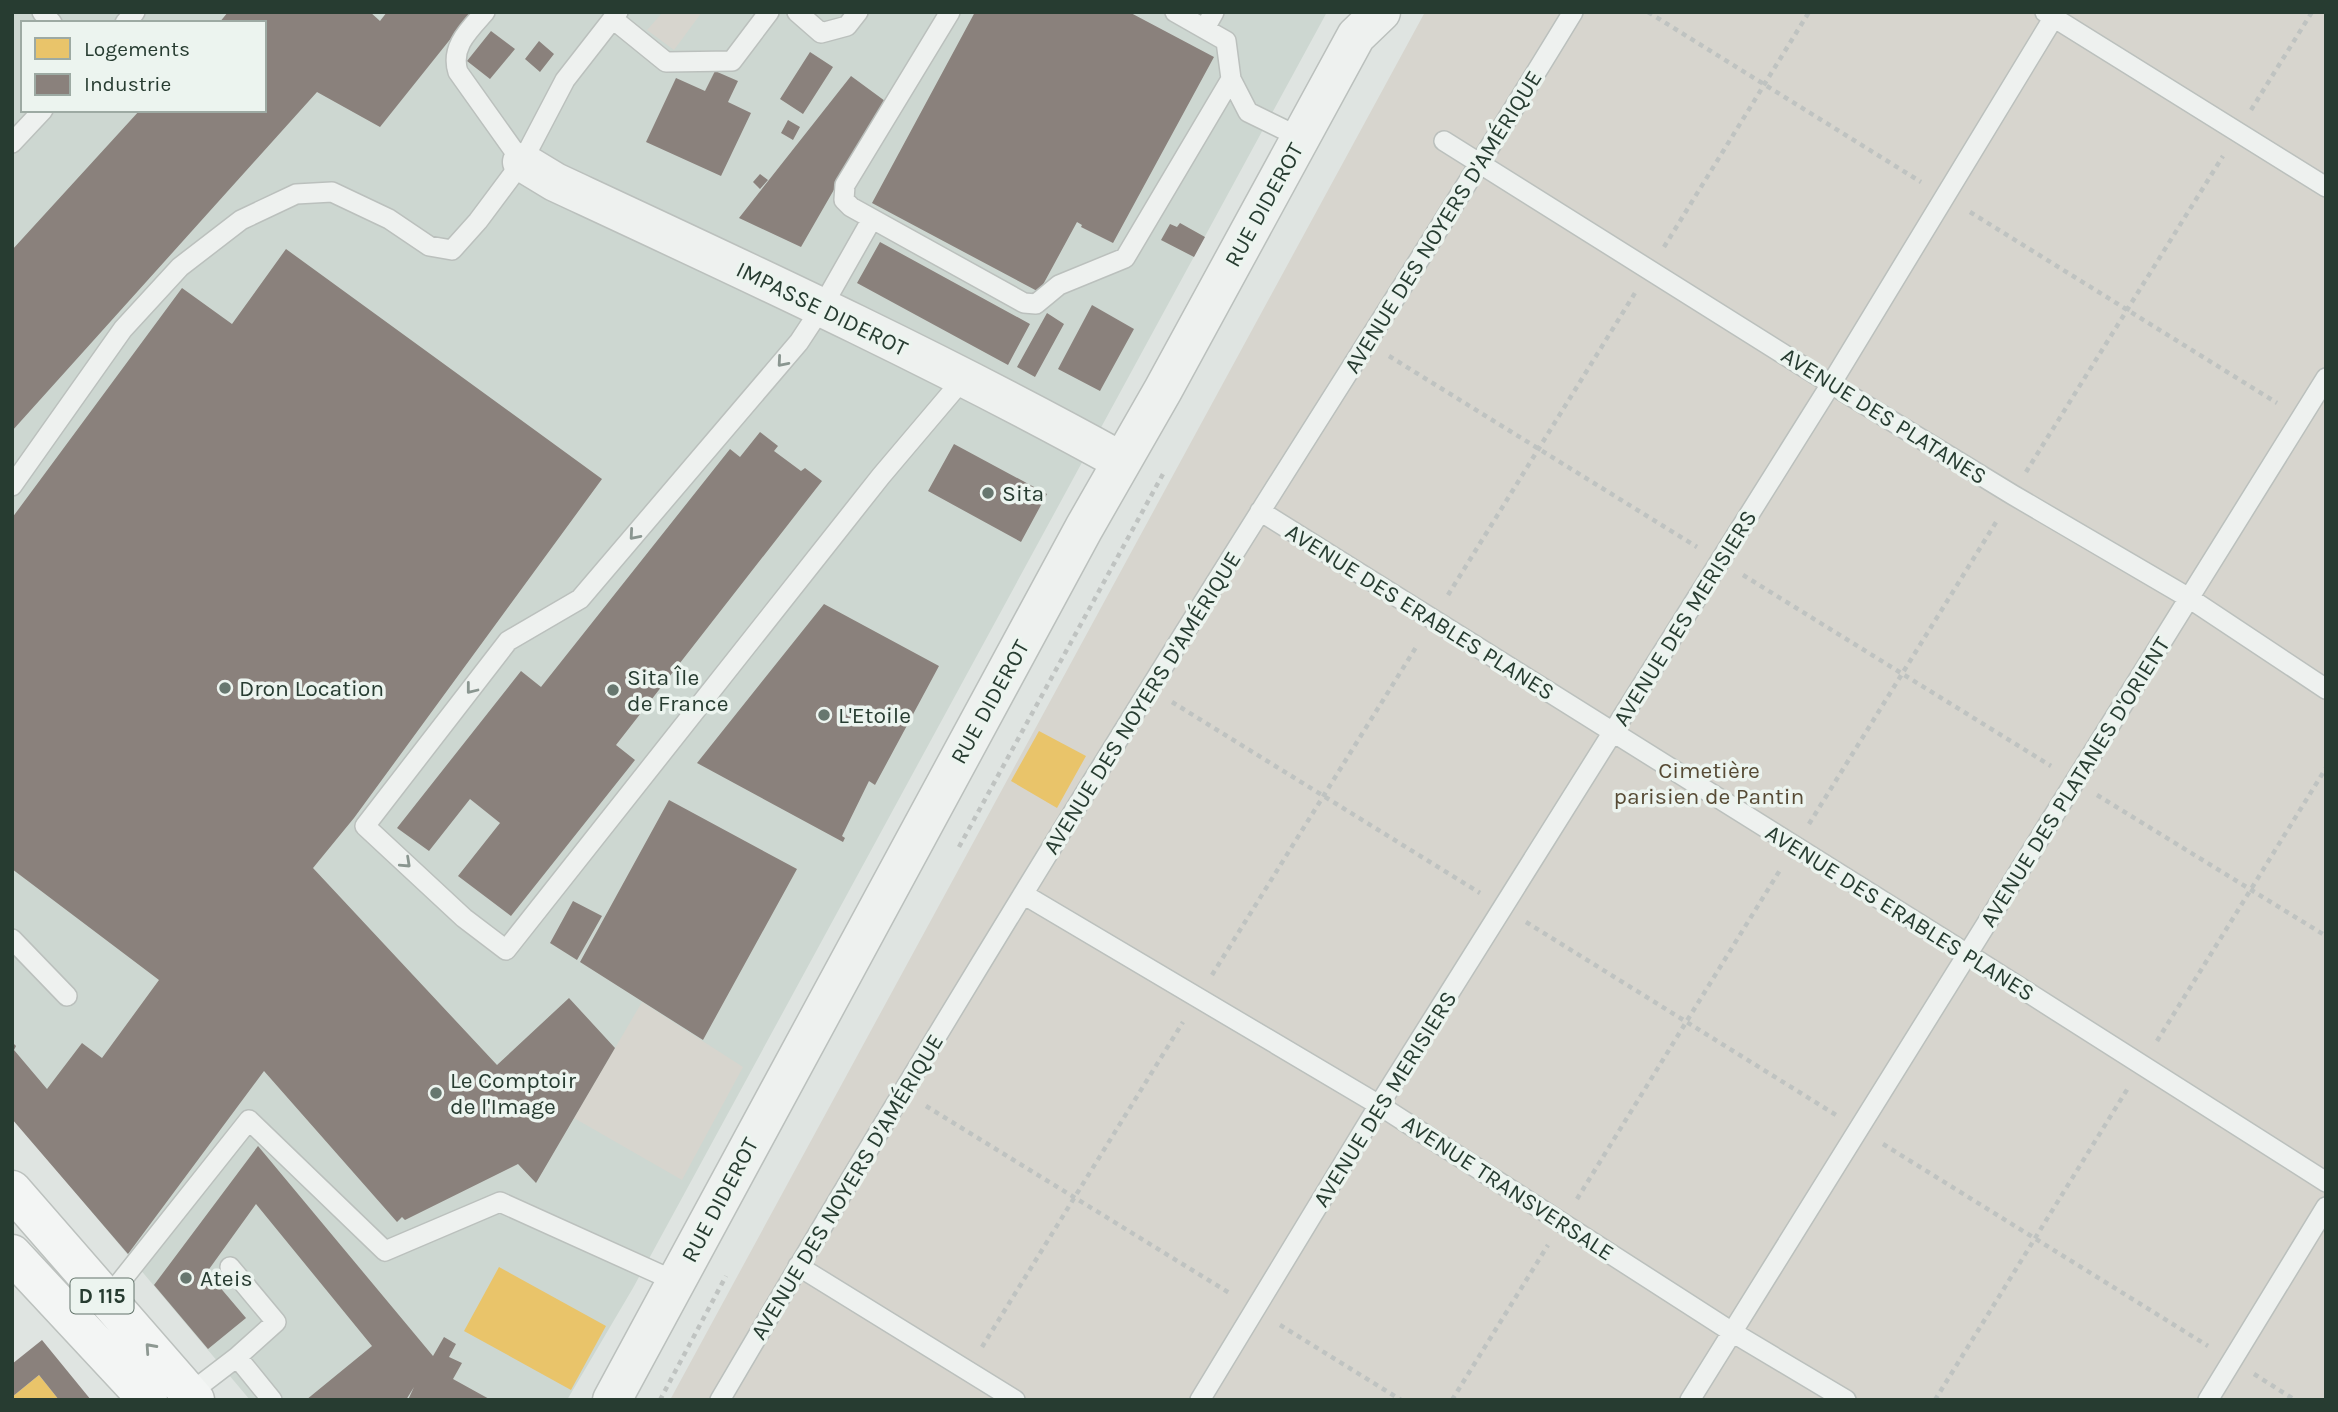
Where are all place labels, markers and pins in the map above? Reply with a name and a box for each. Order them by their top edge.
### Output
place label: Sita [1002,480,1044,507]
marker: Sita [980,485,996,501]
place label: Sita Île de France [627,664,729,717]
place label: Dron Location [239,675,384,702]
marker: Dron Location [217,680,233,696]
marker: Sita Île de France [605,682,621,698]
place label: L'Etoile [838,702,911,729]
marker: L'Etoile [816,707,832,723]
place label: Le Comptoir de l'Image [450,1067,577,1120]
marker: Le Comptoir de l'Image [428,1085,444,1101]
place label: Ateis [200,1265,253,1292]
marker: Ateis [178,1270,194,1286]

